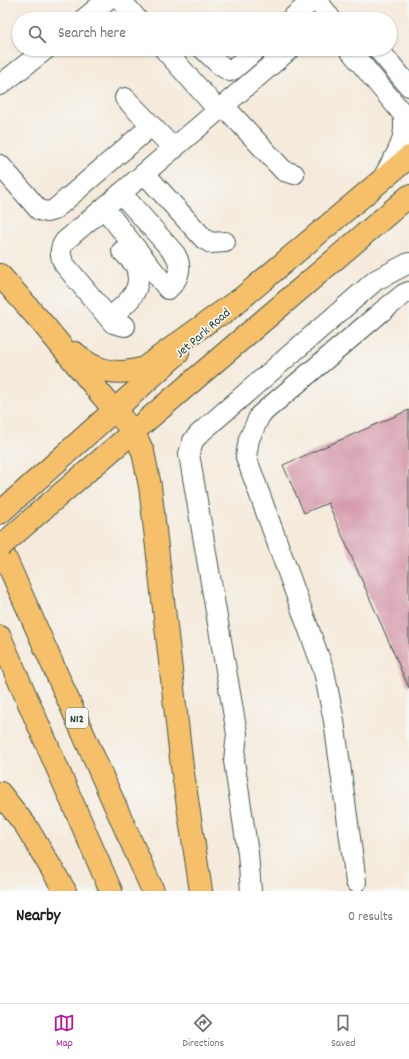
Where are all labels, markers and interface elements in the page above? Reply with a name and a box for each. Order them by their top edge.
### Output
search box [12,12,397,56]
icon: search [26,23,48,45]
text: Search here [58,23,126,45]
street label: Jet Park Road [172,305,235,363]
road number: N12 [66,708,88,728]
text: Nearby [16,905,60,929]
text: 0 results [348,908,393,927]
tab: Map [53,1012,75,1052]
tab: Directions [182,1012,224,1052]
tab: Saved [331,1012,356,1052]

